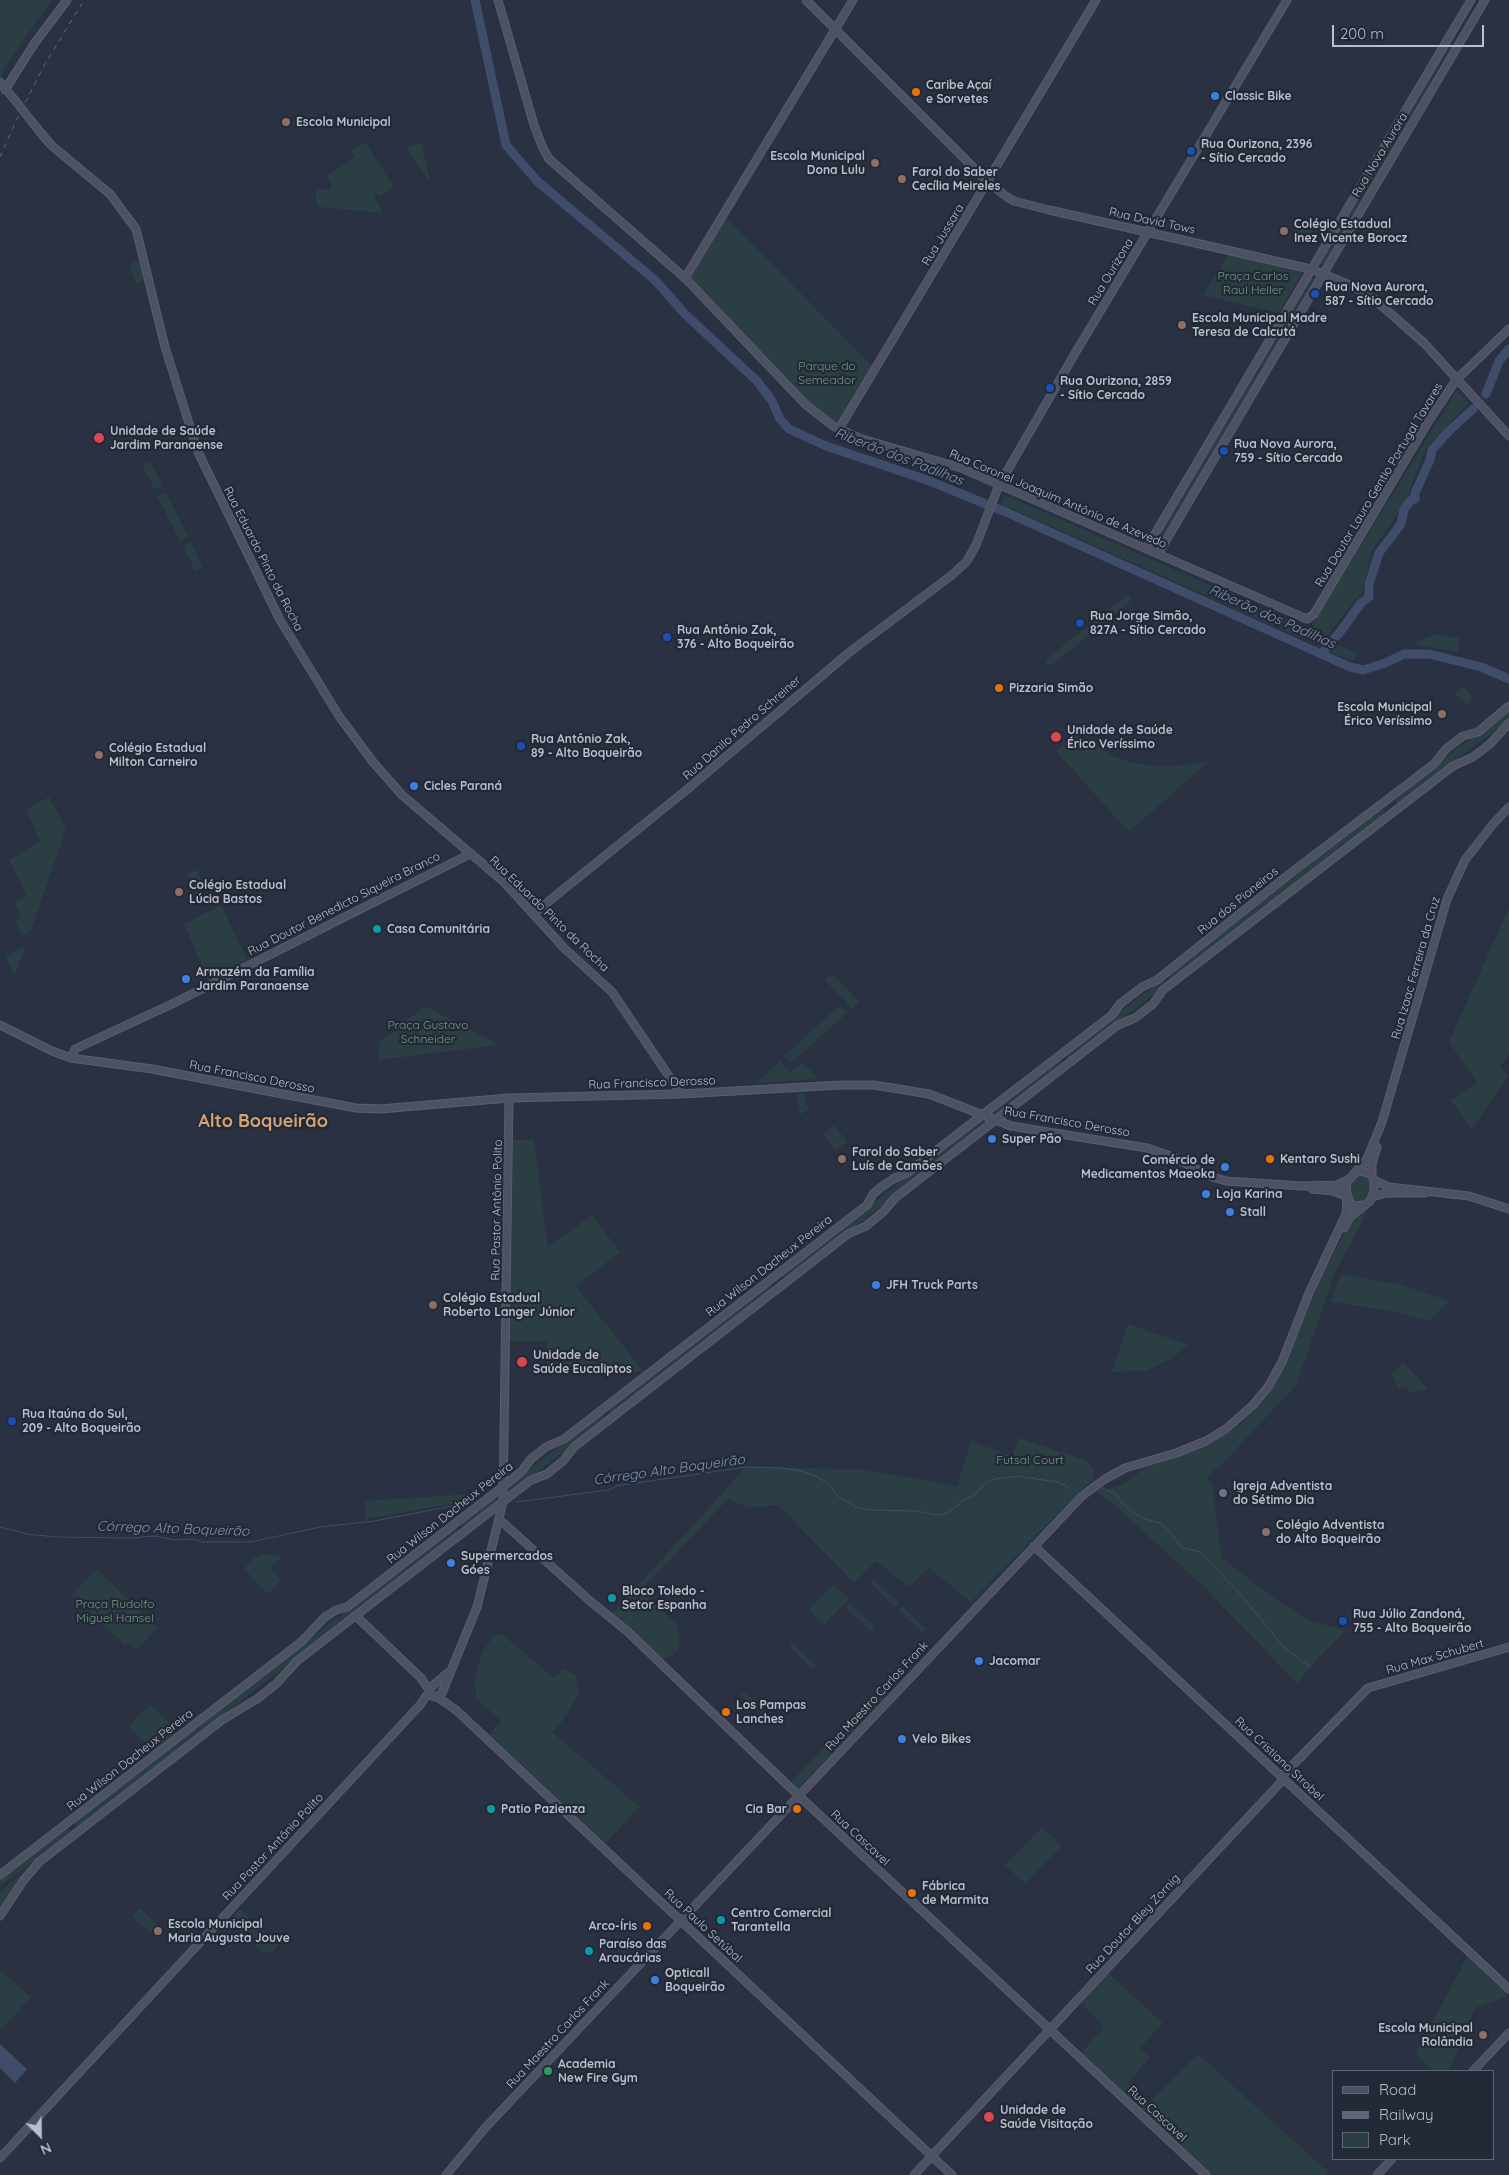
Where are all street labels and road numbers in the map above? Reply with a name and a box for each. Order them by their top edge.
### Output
street label: Rua Nova Aurora [1349,110,1411,200]
street label: Rua Jussara [919,202,967,268]
street label: Rua David Tows [1107,205,1197,237]
street label: Rua Ourizona [1085,236,1137,308]
street label: Rua Doutor Lauro Gentio Portugal Tavares [1312,380,1446,590]
street label: Rua Coronel Joaquim Antônio de Azevedo [947,446,1169,552]
street label: Rua Eduardo Pinto da Rocha [220,484,306,634]
street label: Rua Danilo Pedro Schreiner [680,673,804,783]
street label: Rua Doutor Benedicto Siqueira Branco [245,849,443,959]
street label: Rua Eduardo Pinto da Rocha [486,853,612,975]
street label: Rua dos Pioneiros [1195,864,1281,938]
street label: Rua Izaac Ferreira da Cruz [1389,895,1443,1041]
street label: Rua Francisco Derosso [188,1058,316,1096]
street label: Rua Francisco Derosso [588,1074,716,1092]
street label: Rua Francisco Derosso [1003,1104,1131,1140]
street label: Rua Pastor Antônio Polito [489,1139,505,1281]
street label: Rua Wilson Dacheux Pereira [703,1212,835,1320]
street label: Rua Wilson Dacheux Pereira [384,1459,516,1567]
street label: Rua Max Schubert [1385,1636,1485,1678]
street label: Rua Maestro Carlos Frank [823,1638,931,1754]
street label: Rua Wilson Dacheux Pereira [64,1706,196,1814]
street label: Rua Cristiano Strobel [1231,1714,1327,1804]
street label: Rua Pastor Antônio Polito [220,1790,326,1904]
street label: Rua Cascavel [828,1807,892,1869]
street label: Rua Doutor Bley Zornig [1083,1871,1183,1977]
street label: Rua Paulo Setúbal [661,1886,745,1966]
street label: Rua Maestro Carlos Frank [504,1976,612,2092]
street label: Rua Cascavel [1125,2083,1189,2145]

